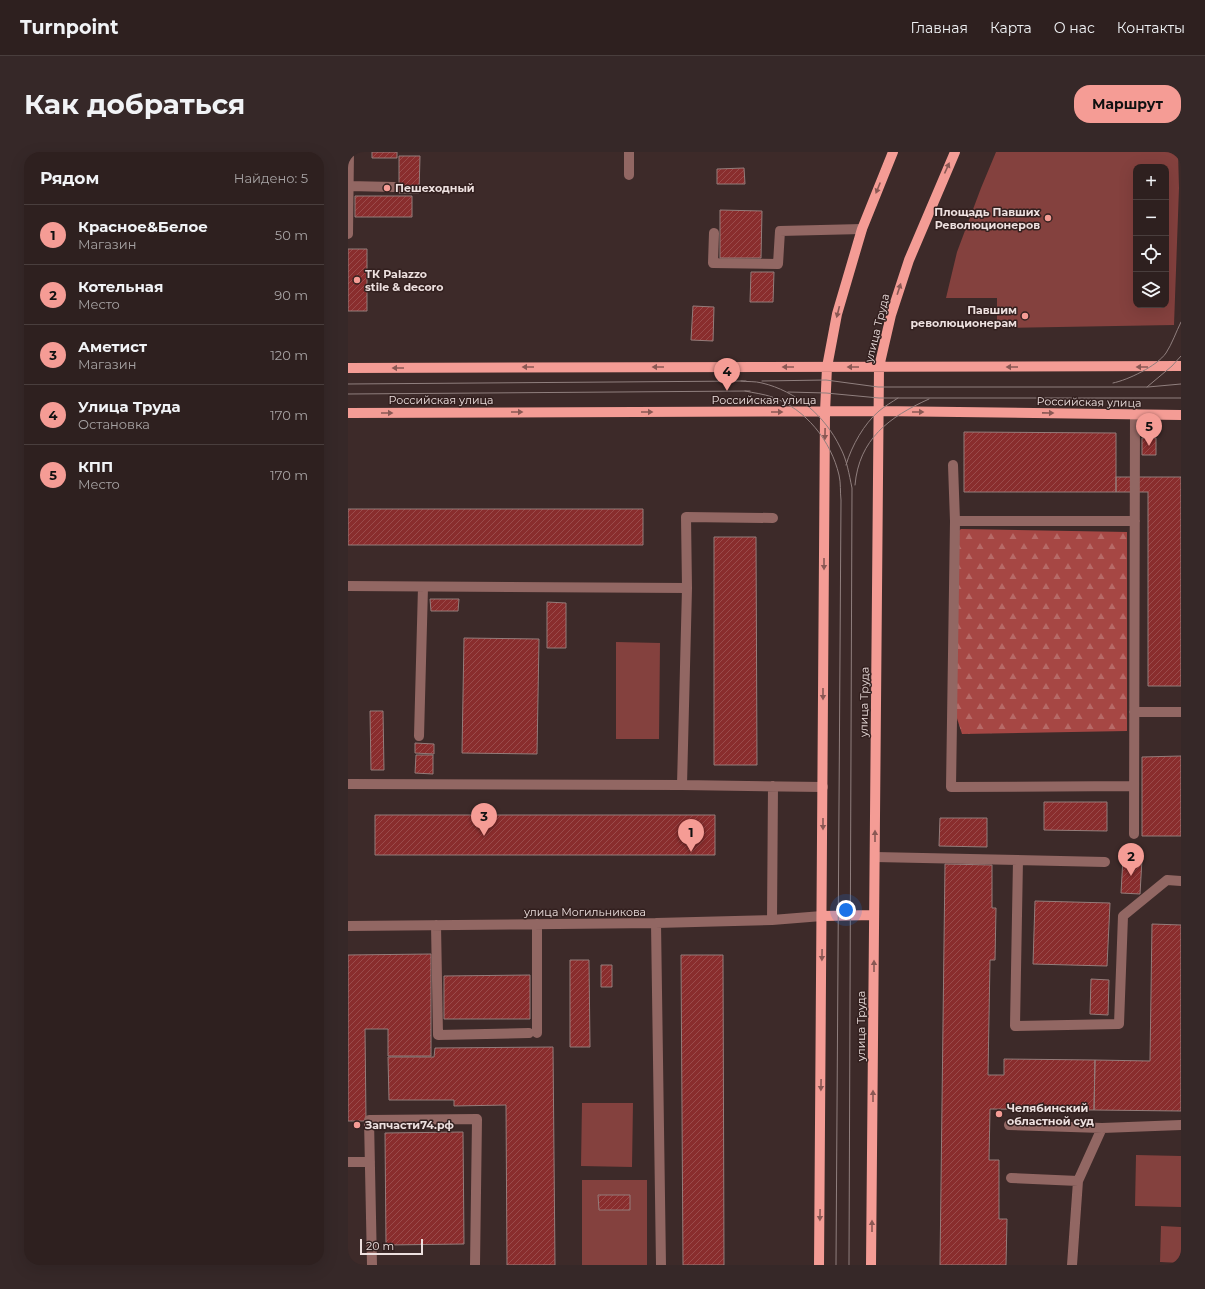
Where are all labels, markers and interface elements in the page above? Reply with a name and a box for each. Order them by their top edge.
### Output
text: Turnpoint [20,16,119,39]
text: Главная [910,19,968,37]
text: Карта [990,19,1032,37]
text: О нас [1054,19,1095,37]
text: Контакты [1117,19,1185,37]
button: Маршрут [1074,85,1181,123]
text: Как добраться [24,87,245,121]
one-way arrow [944,162,950,174]
map controls [1133,164,1169,308]
button: + [1133,164,1169,200]
text: Рядом [40,168,99,188]
text: Найдено: 5 [234,170,308,186]
place label: Пешеходный [395,181,475,195]
marker: Пешеходный [382,183,392,193]
one-way arrow [874,183,880,195]
button: − [1133,200,1169,236]
place label: Площадь Павших Революционеров [934,205,1040,232]
marker: Площадь Павших Революционеров [1043,213,1053,223]
text: Красное&Белое [78,217,208,236]
text: 1 [50,227,56,243]
text: 50 m [275,227,308,243]
text: Магазин [78,236,137,252]
button: locate [1133,236,1169,272]
place label: ТК Palazzo stile & decoro [365,267,443,294]
button: layers [1133,272,1169,308]
marker: ТК Palazzo stile & decoro [352,275,362,285]
text: Котельная [78,277,163,296]
one-way arrow [896,282,902,294]
text: 2 [49,287,57,303]
text: 90 m [274,287,308,303]
street label: улица Труда [861,292,892,365]
text: Место [78,296,120,312]
place label: Павшим революционерам [910,303,1017,330]
one-way arrow [835,306,841,318]
marker: Павшим революционерам [1020,311,1030,321]
text: Аметист [78,337,147,356]
text: 3 [49,347,57,363]
text: 120 m [270,347,308,363]
text: Магазин [78,356,137,372]
pin: 4 [714,358,740,391]
one-way arrow [521,364,534,370]
one-way arrow [651,364,664,370]
one-way arrow [781,364,794,370]
one-way arrow [846,364,859,370]
one-way arrow [1005,364,1018,370]
one-way arrow [1135,364,1148,370]
one-way arrow [391,365,404,371]
street label: Российская улица [389,393,493,407]
street label: Российская улица [712,393,816,407]
street label: Российская улица [1036,394,1142,410]
text: Улица Труда [78,397,181,416]
text: 4 [49,407,57,423]
text: 170 m [270,407,308,423]
one-way arrow [511,409,524,415]
one-way arrow [641,409,654,415]
one-way arrow [771,409,784,415]
one-way arrow [912,409,925,415]
one-way arrow [381,410,394,416]
one-way arrow [1042,410,1054,417]
pin: 5 [1136,413,1162,446]
text: Остановка [78,416,150,432]
one-way arrow [822,428,828,441]
text: КПП [78,457,113,476]
text: 5 [49,467,57,483]
text: 170 m [270,467,308,483]
text: Место [78,476,120,492]
one-way arrow [821,558,827,571]
street label: улица Труда [856,667,872,738]
one-way arrow [820,688,826,701]
pin: 3 [471,803,497,836]
one-way arrow [820,818,826,831]
pin: 1 [678,819,704,852]
one-way arrow [872,829,878,842]
pin: 2 [1118,843,1144,876]
your location [836,900,856,920]
street label: улица Могильникова [523,905,646,919]
one-way arrow [819,949,825,962]
one-way arrow [871,959,877,972]
street label: улица Труда [854,991,868,1062]
one-way arrow [818,1079,824,1092]
one-way arrow [870,1089,876,1102]
place label: Челябинский областной суд [1007,1101,1094,1128]
marker: Челябинский областной суд [994,1109,1004,1119]
place label: Запчасти74.рф [364,1118,454,1132]
marker: Запчасти74.рф [352,1120,362,1130]
one-way arrow [816,1209,823,1221]
one-way arrow [869,1219,875,1232]
scale bar [360,1237,423,1256]
text: 20 m [366,1239,394,1253]

